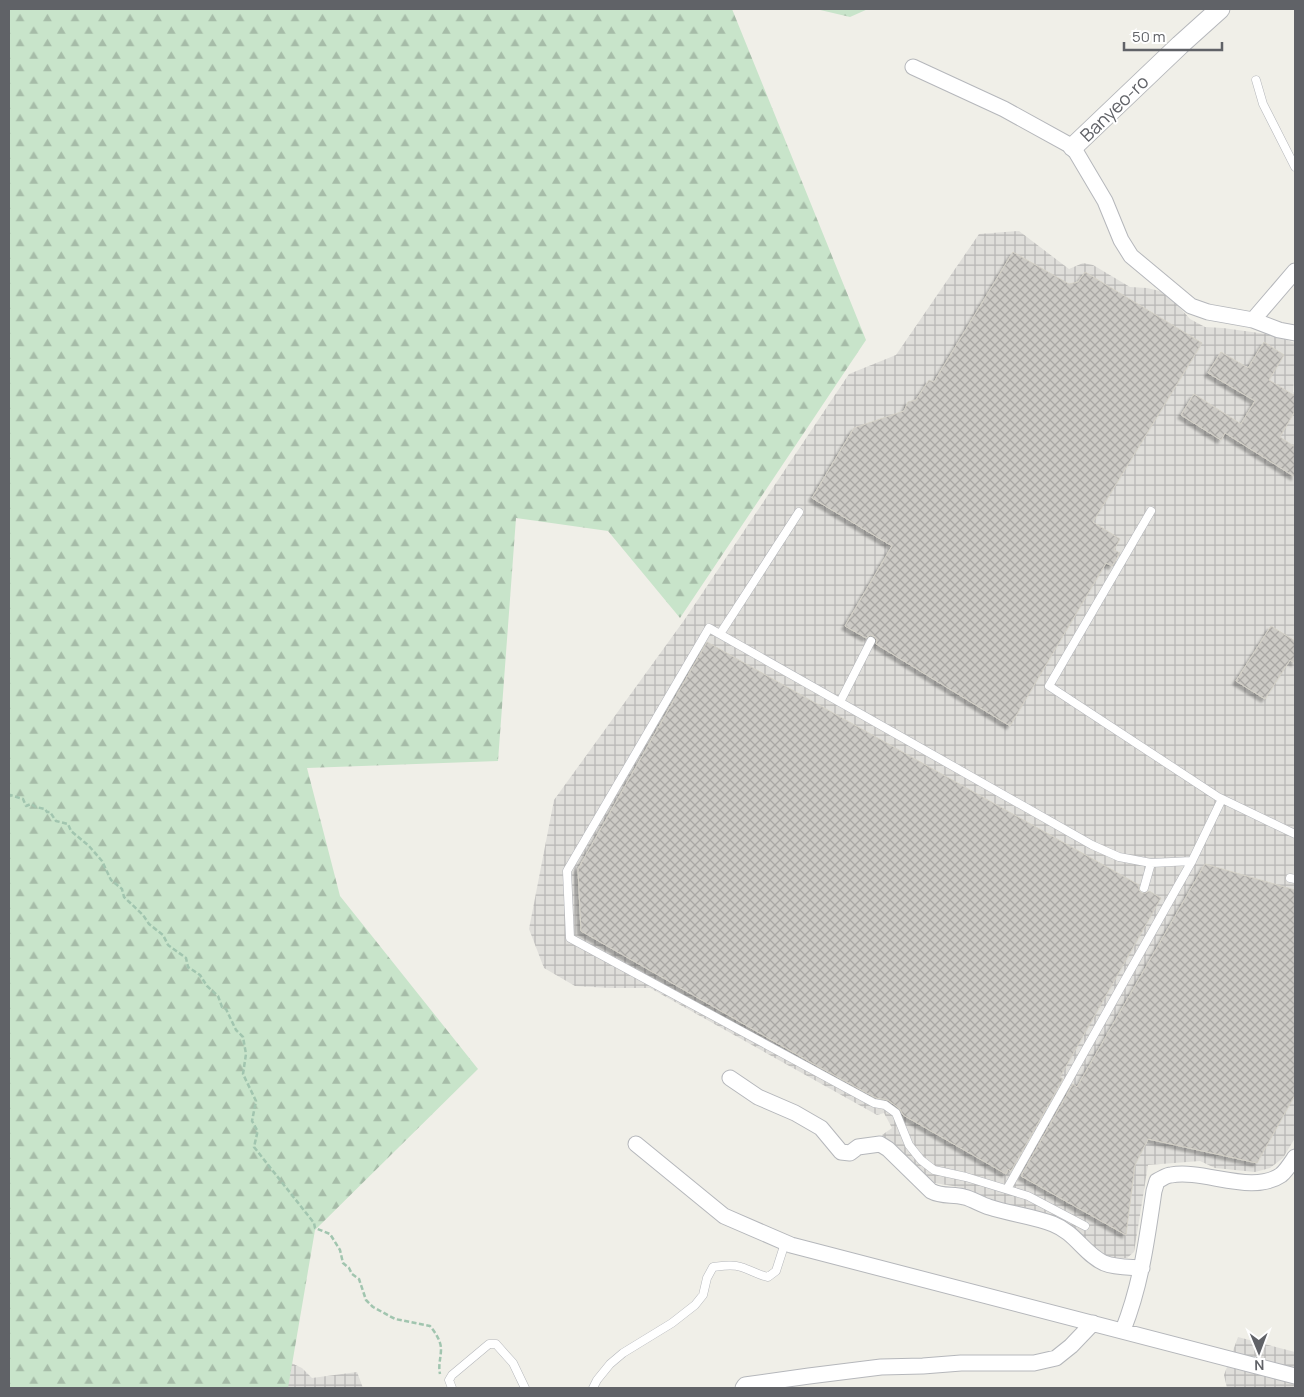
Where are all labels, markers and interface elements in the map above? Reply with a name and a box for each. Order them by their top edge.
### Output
scale bar [1124,20,1222,52]
text: 50 m [1132,26,1166,47]
street label: Banyeo-ro [1075,69,1153,147]
north arrow [1234,1327,1284,1377]
text: N [1254,1356,1264,1375]

